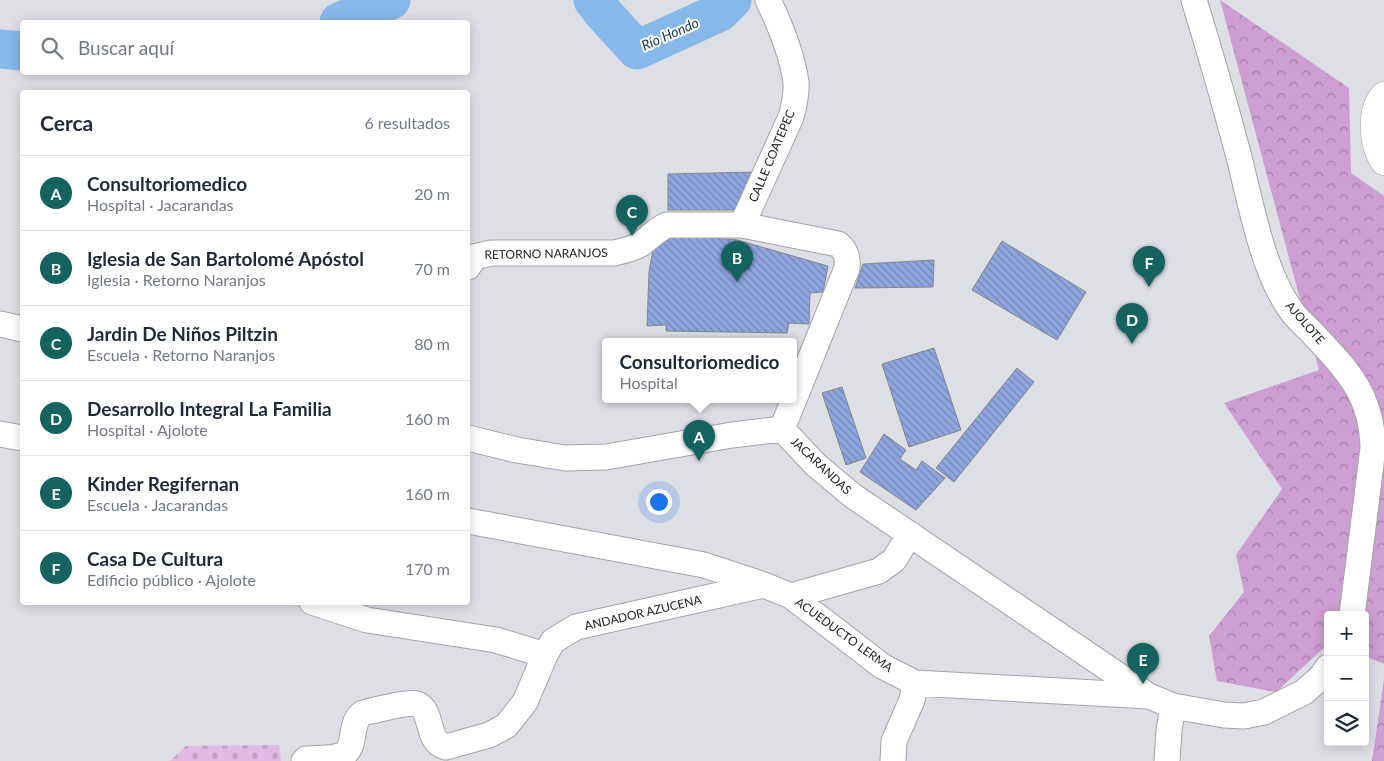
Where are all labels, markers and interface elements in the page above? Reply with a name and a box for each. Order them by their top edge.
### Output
water label: Río Hondo [639,13,701,54]
search box [20,20,470,75]
icon: search [38,34,66,62]
text: Buscar aquí [78,36,174,59]
street label: CALLE COATEPEC [745,107,798,204]
text: Cerca [40,110,93,135]
text: 6 resultados [364,113,450,132]
text: Consultoriomedico [87,172,247,195]
text: A [50,184,62,203]
text: 20 m [414,184,450,203]
text: Hospital · Jacarandas [87,195,234,214]
pin: C [616,195,648,236]
pin: B [721,241,753,282]
street label: RETORNO NARANJOS [484,245,608,262]
pin: F [1133,246,1165,287]
text: Iglesia de San Bartolomé Apóstol [87,247,364,270]
text: B [51,259,61,278]
text: 70 m [414,259,450,278]
text: Iglesia · Retorno Naranjos [87,270,266,289]
street label: AJOLOTE [1283,298,1328,347]
pin: D [1116,303,1148,344]
text: Jardin De Niños Piltzin [87,322,278,345]
text: C [51,334,61,353]
text: 80 m [414,334,450,353]
popup [602,338,797,403]
text: Escuela · Retorno Naranjos [87,345,275,364]
text: Consultoriomedico [619,350,780,373]
text: Hospital [619,373,678,392]
text: Desarrollo Integral La Familia [87,397,332,420]
text: D [50,409,62,428]
text: 160 m [405,409,450,428]
text: Hospital · Ajolote [87,420,208,439]
pin: A [683,420,715,461]
street label: JACARANDAS [788,434,855,497]
text: Kinder Regifernan [87,472,239,495]
text: E [51,484,61,503]
text: 160 m [405,484,450,503]
your location [646,489,672,515]
text: Escuela · Jacarandas [87,495,228,514]
text: Casa De Cultura [87,547,223,570]
text: F [51,559,61,578]
text: 170 m [405,559,450,578]
text: Edificio público · Ajolote [87,570,256,589]
street label: ANDADOR AZUCENA [583,592,704,633]
street label: ACUEDUCTO LERMA [793,594,897,676]
map controls [1324,611,1369,746]
button: + [1324,611,1369,656]
pin: E [1127,643,1159,684]
button: − [1324,656,1369,701]
button: layers [1324,701,1369,746]

